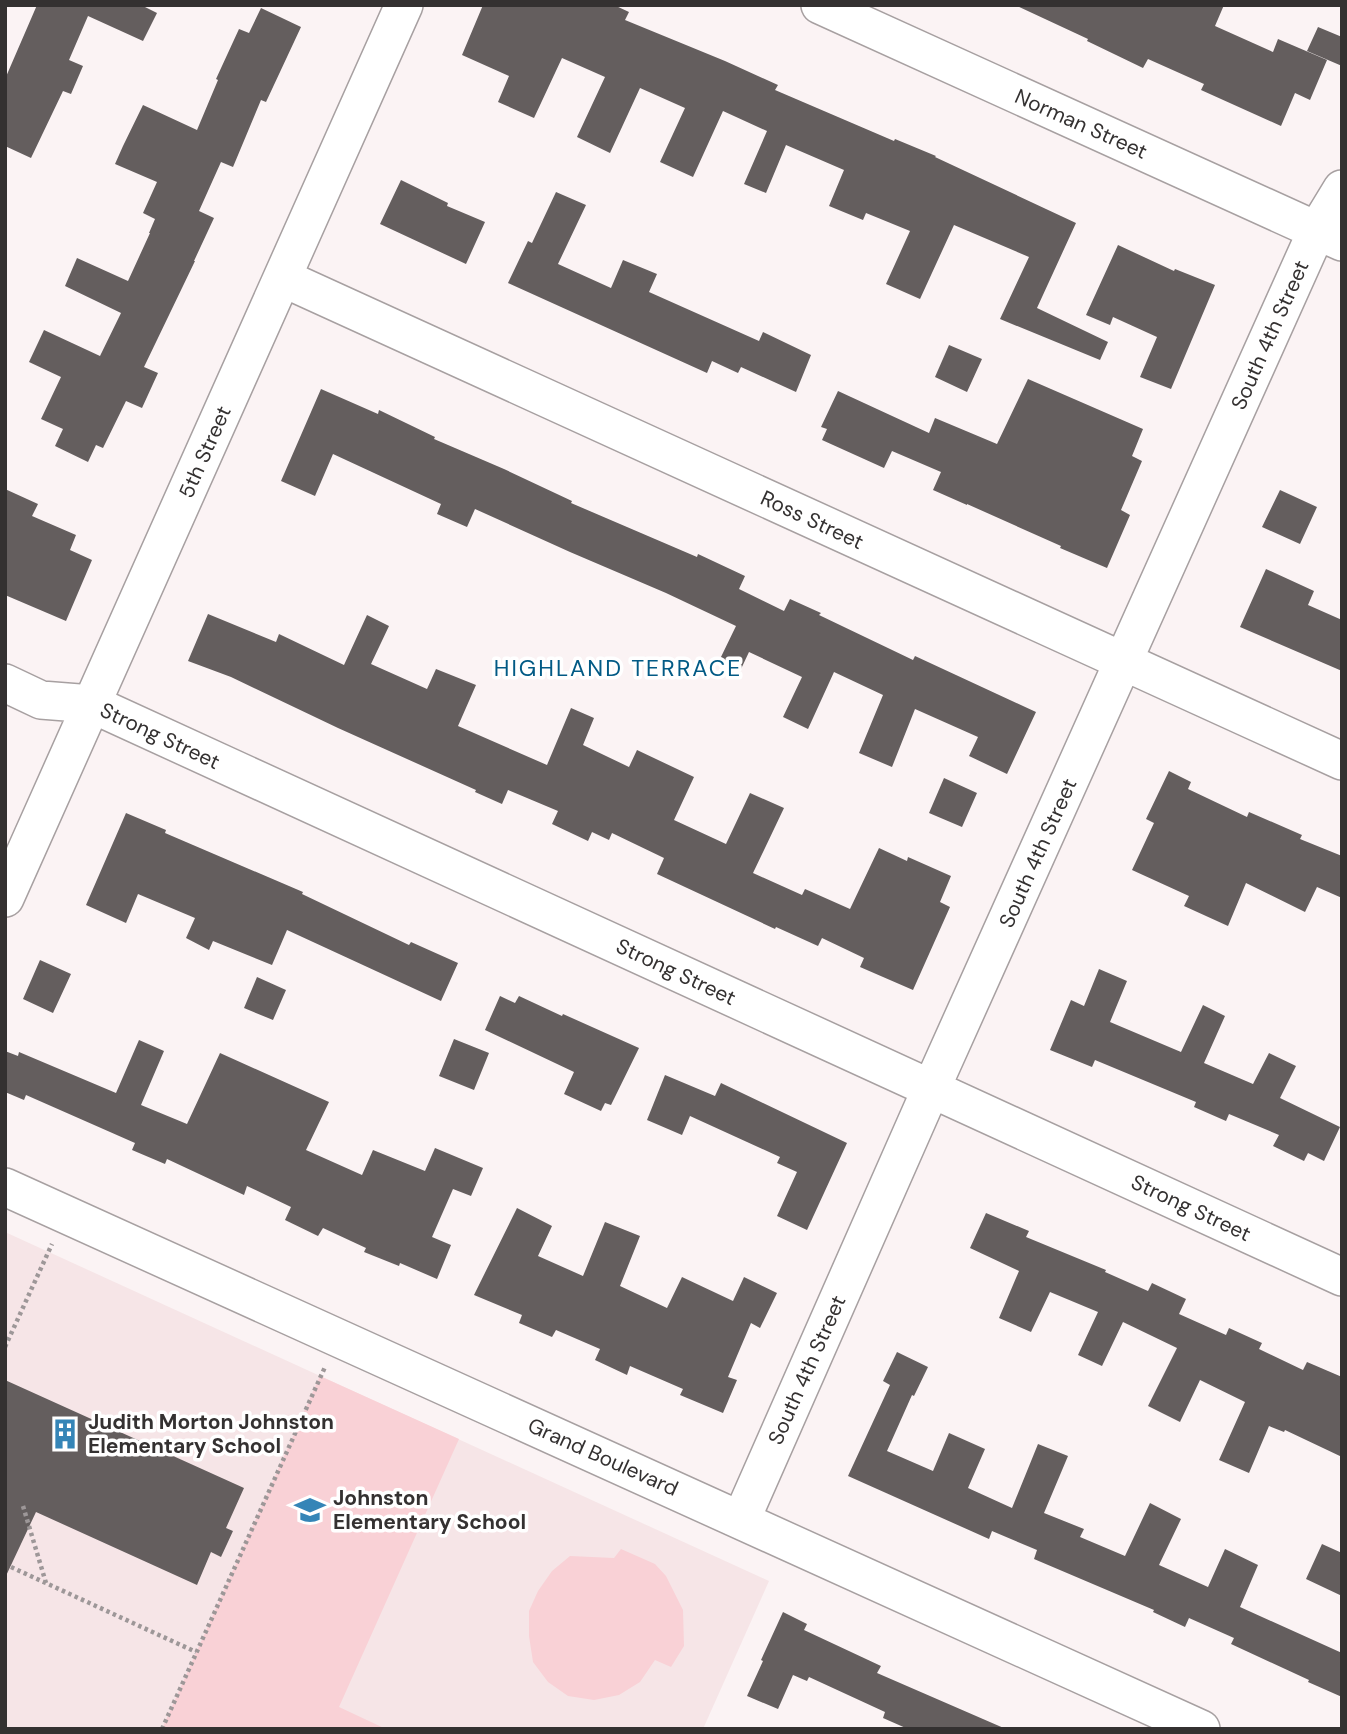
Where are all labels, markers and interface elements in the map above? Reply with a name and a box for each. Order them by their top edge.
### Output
street label: Norman Street [1010,82,1152,166]
street label: South 4th Street [1225,256,1315,414]
street label: 5th Street [172,401,238,503]
street label: Ross Street [756,484,868,556]
district label: HIGHLAND TERRACE [494,653,742,683]
street label: Strong Street [96,696,224,776]
street label: South 4th Street [993,774,1083,932]
street label: Strong Street [612,932,740,1012]
street label: Strong Street [1127,1168,1255,1248]
street label: South 4th Street [762,1291,852,1449]
place label: Judith Morton Johnston Elementary School [88,1408,334,1460]
street label: Grand Boulevard [523,1411,683,1503]
building icon: Judith Morton Johnston Elementary School [48,1417,82,1451]
place label: Johnston Elementary School [333,1484,526,1536]
school or university icon: Johnston Elementary School [293,1493,327,1527]

